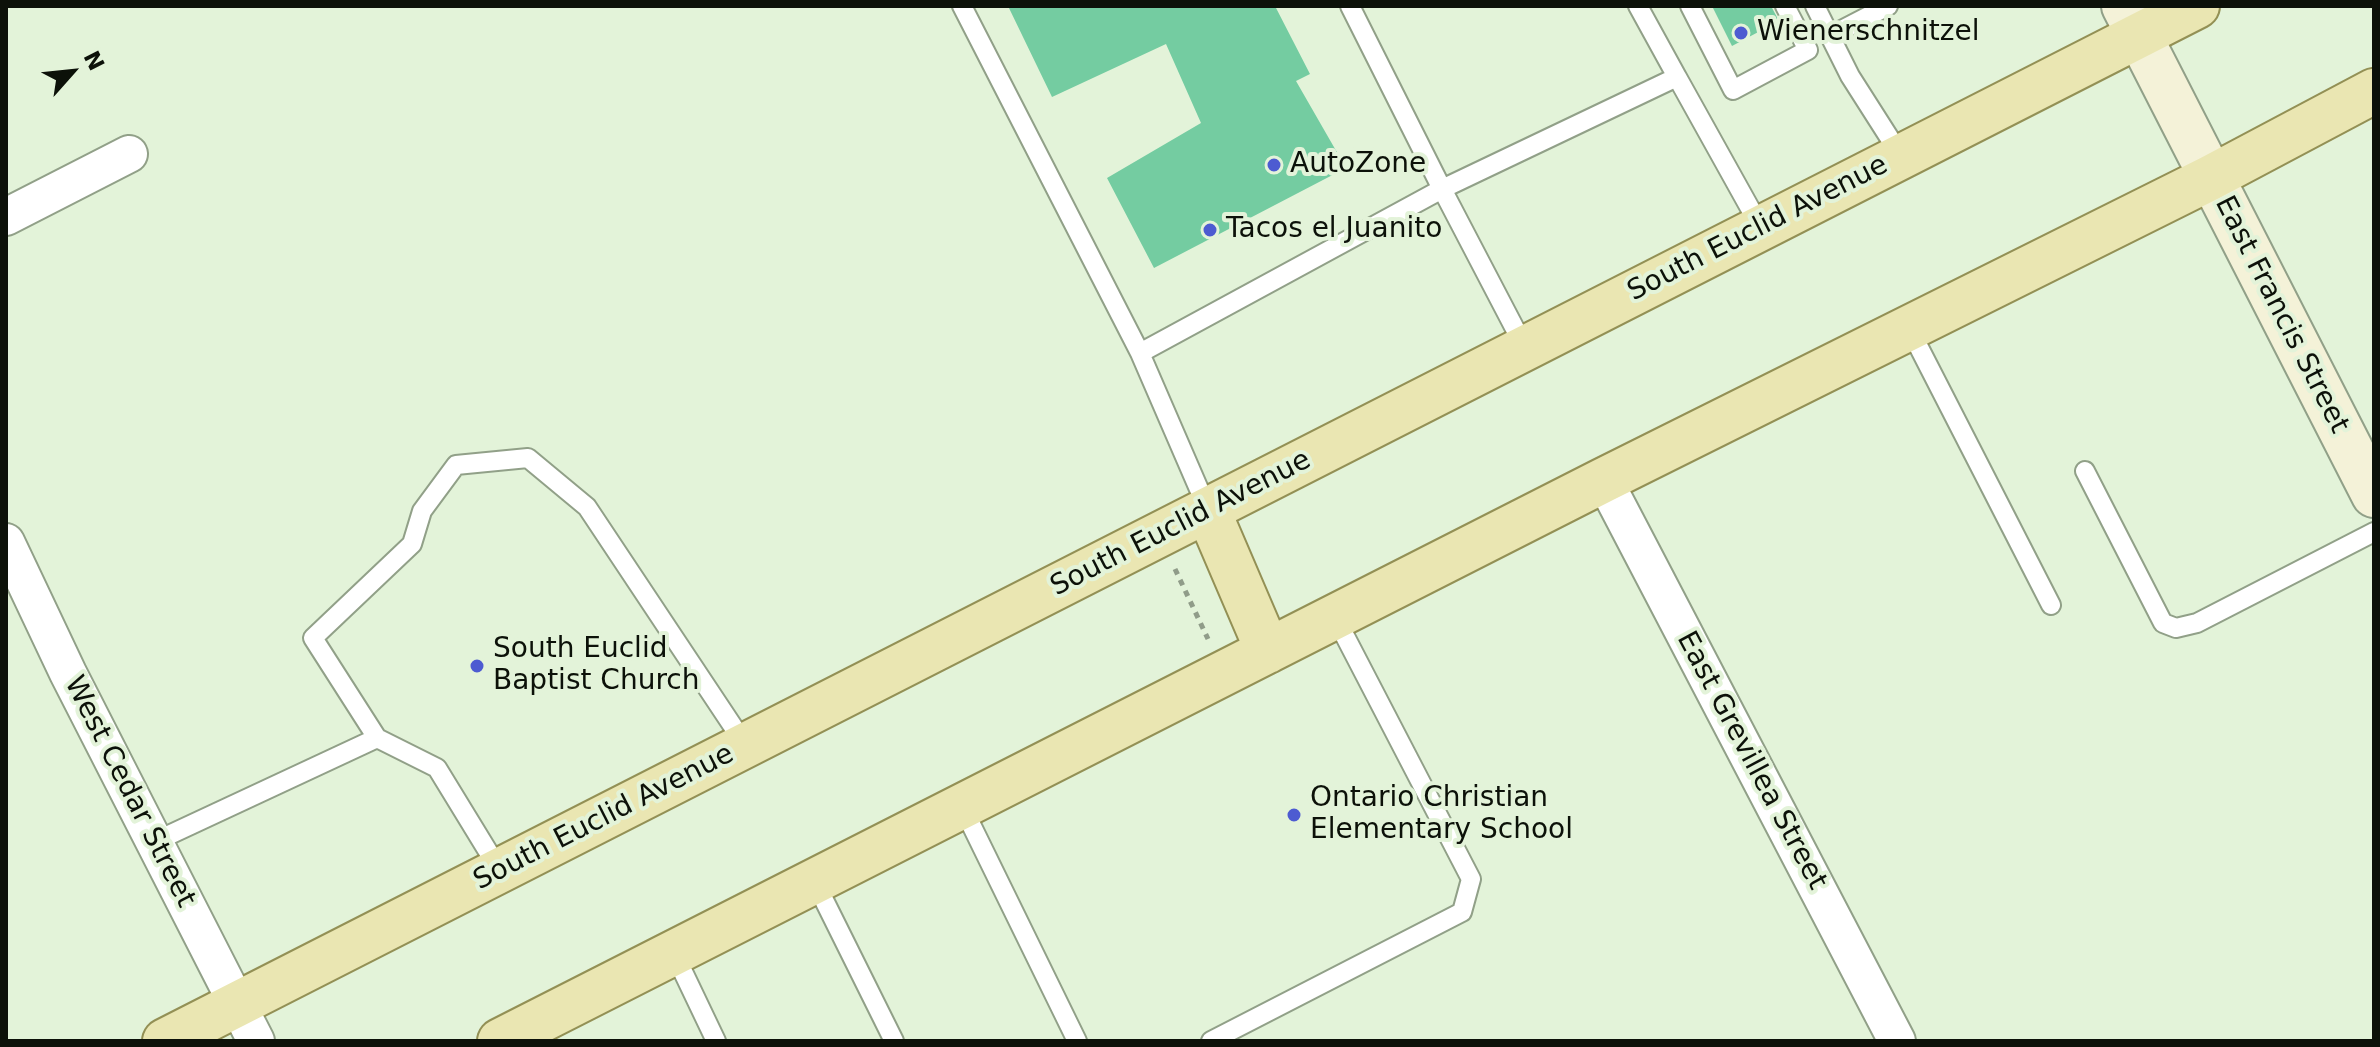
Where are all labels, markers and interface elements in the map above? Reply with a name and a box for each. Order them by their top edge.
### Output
place label: Wienerschnitzel [1757,16,1979,50]
marker: Wienerschnitzel [1732,24,1750,42]
north arrow [32,32,112,112]
text: N [79,47,109,75]
place label: AutoZone [1290,148,1426,182]
street label: South Euclid Avenue [1622,149,1894,309]
marker: AutoZone [1265,156,1283,174]
street label: East Francis Street [2207,191,2355,439]
place label: Tacos el Juanito [1226,213,1442,247]
marker: Tacos el Juanito [1201,221,1219,239]
street label: South Euclid Avenue [1045,444,1317,604]
street label: East Grevillea Street [1669,626,1833,896]
place label: South Euclid Baptist Church [493,633,699,699]
marker: South Euclid Baptist Church [468,657,486,675]
street label: West Cedar Street [56,671,202,913]
street label: South Euclid Avenue [468,738,740,898]
place label: Ontario Christian Elementary School [1310,782,1573,848]
marker: Ontario Christian Elementary School [1285,806,1303,824]

